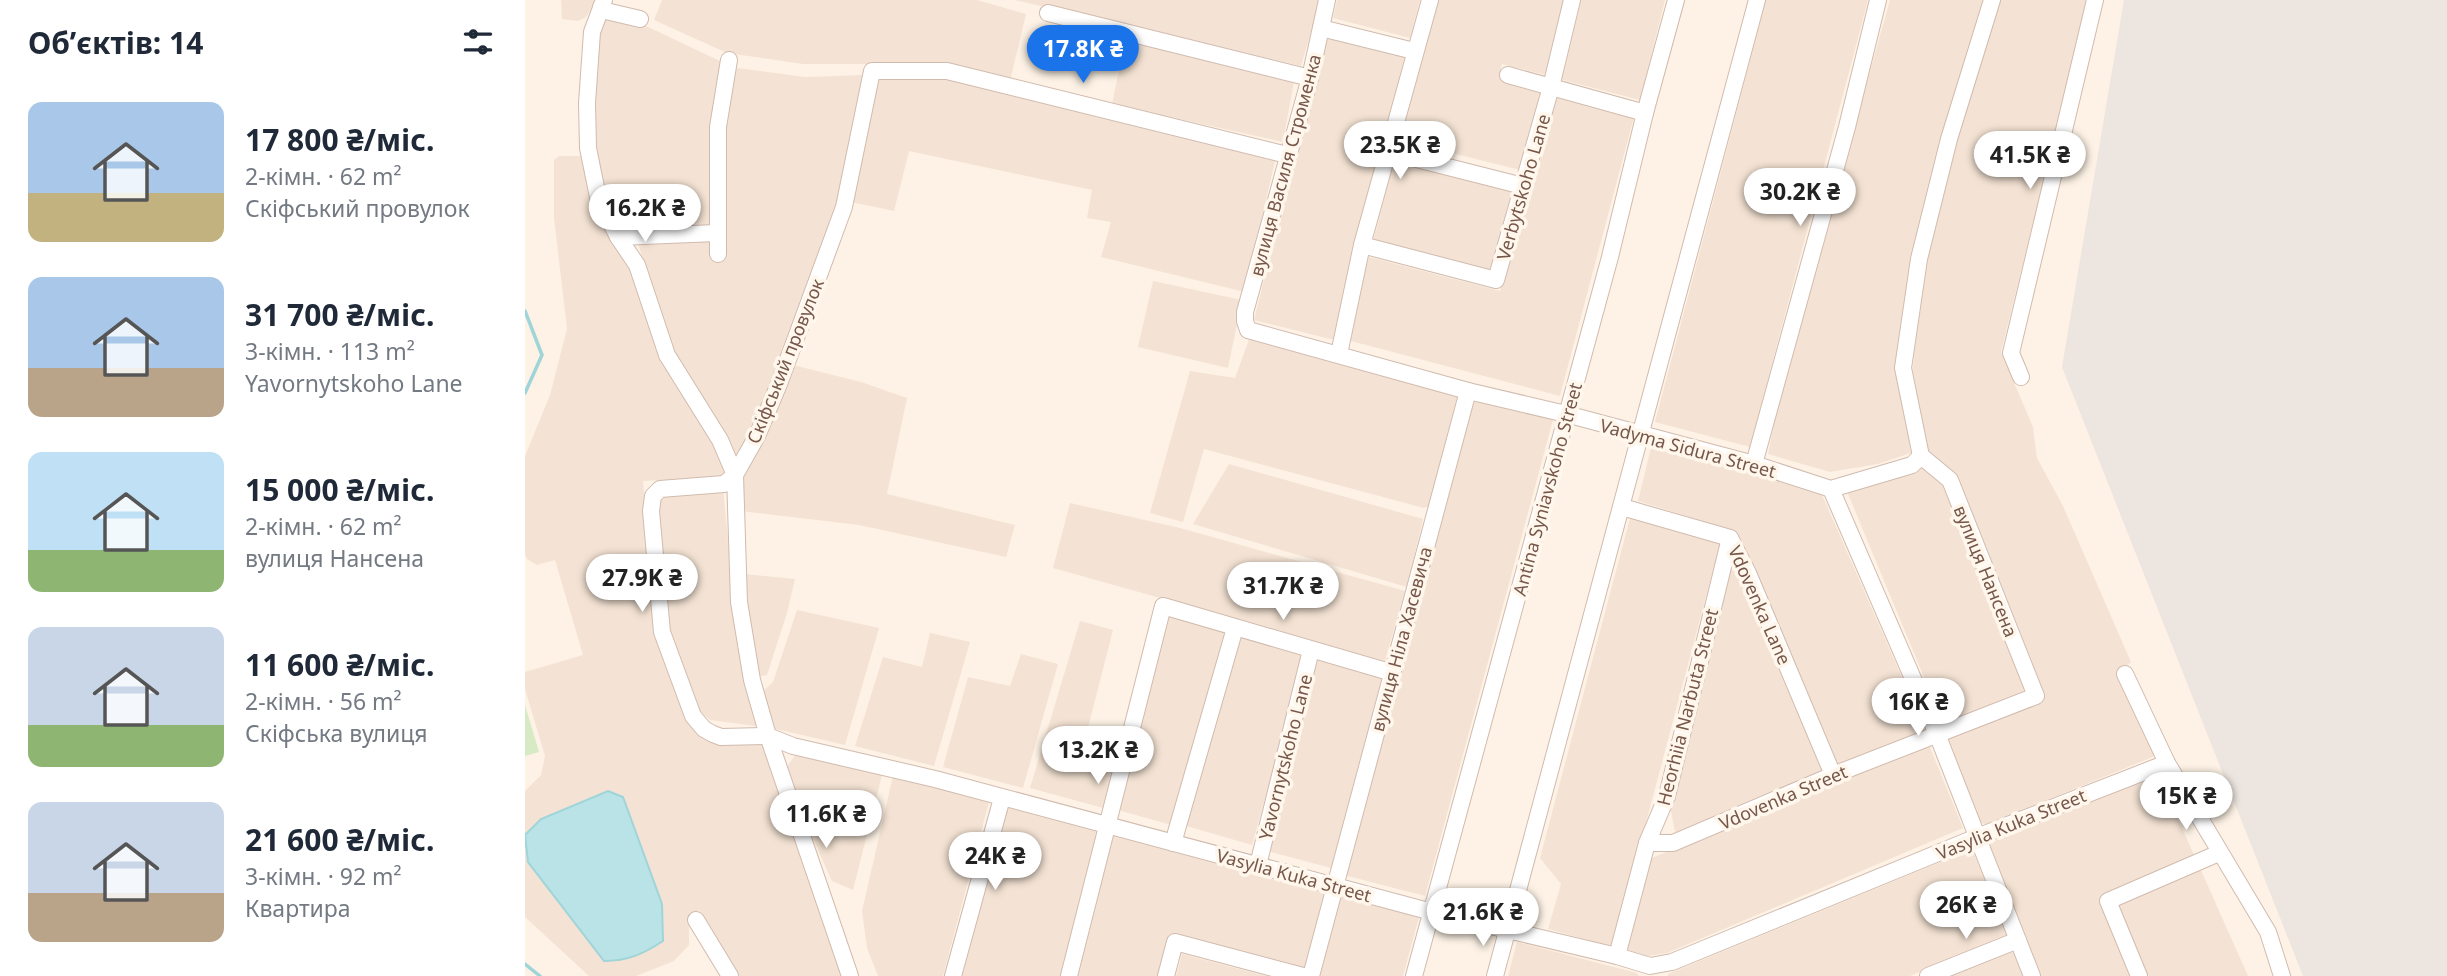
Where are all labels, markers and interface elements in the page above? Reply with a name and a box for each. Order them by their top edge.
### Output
text: Об’єктів: 14 [28,22,203,63]
icon: filters [459,23,497,61]
pin: 17.8K ₴ [1018,25,1148,85]
text: 17.8K ₴ [1043,32,1123,64]
street label: вулиця Василя Строменка [1244,51,1326,279]
street label: Verbytskoho Lane [1491,111,1555,263]
text: 17 800 ₴/міс. [245,119,435,160]
pin: 23.5K ₴ [1335,122,1465,181]
text: 23.5K ₴ [1360,128,1440,160]
icon: home [84,130,168,214]
pin: 41.5K ₴ [1965,132,2095,191]
text: 41.5K ₴ [1990,138,2070,170]
text: 2-кімн. · 62 m² [245,160,402,192]
pin: 30.2K ₴ [1735,168,1865,228]
text: 30.2K ₴ [1760,175,1840,207]
pin: 16.2K ₴ [580,184,710,244]
text: 16.2K ₴ [605,191,685,223]
text: Скіфський провулок [245,192,470,224]
street label: Скіфський провулок [741,275,829,447]
text: 31 700 ₴/міс. [245,294,435,335]
icon: home [84,305,168,389]
text: 3-кімн. · 113 m² [245,335,415,367]
text: Yavornytskoho Lane [245,367,463,399]
street label: Antina Syniavskoho Street [1507,379,1587,598]
street label: Vadyma Sidura Street [1597,413,1779,483]
text: 15 000 ₴/міс. [245,469,435,510]
icon: home [84,480,168,564]
street label: вулиця Нансена [1949,502,2023,640]
text: 2-кімн. · 62 m² [245,510,402,542]
text: вулиця Нансена [245,542,424,574]
street label: Vdovenka Lane [1723,542,1797,668]
street label: вулиця Ніла Хасевича [1365,544,1437,734]
pin: 27.9K ₴ [577,554,707,614]
text: 27.9K ₴ [602,561,682,593]
pin: 31.7K ₴ [1218,562,1348,622]
text: 31.7K ₴ [1243,569,1323,601]
street label: Heorhiia Narbuta Street [1651,606,1723,808]
text: 11 600 ₴/міс. [245,644,435,685]
icon: home [84,655,168,739]
street label: Yavornytskoho Lane [1253,671,1317,843]
pin: 16K ₴ [1869,678,1967,738]
text: 2-кімн. · 56 m² [245,685,402,717]
text: 16K ₴ [1888,685,1948,717]
text: Скіфська вулиця [245,717,428,749]
pin: 13.2K ₴ [1033,726,1163,786]
text: 13.2K ₴ [1058,733,1138,765]
street label: Vdovenka Street [1715,759,1851,835]
pin: 15K ₴ [2137,772,2235,832]
text: 15K ₴ [2156,779,2216,811]
street label: Vasylia Kuka Street [1933,783,2090,865]
pin: 11.6K ₴ [761,790,891,850]
text: 11.6K ₴ [786,797,866,829]
text: 21 600 ₴/міс. [245,819,435,860]
icon: home [84,830,168,914]
pin: 24K ₴ [946,832,1044,892]
text: 24K ₴ [965,839,1025,871]
street label: Vasylia Kuka Street [1214,843,1375,907]
text: 3-кімн. · 92 m² [245,860,402,892]
pin: 26K ₴ [1917,881,2015,941]
pin: 21.6K ₴ [1418,888,1548,948]
text: 26K ₴ [1936,888,1996,920]
text: Квартира [245,892,351,924]
text: 21.6K ₴ [1443,895,1523,927]

